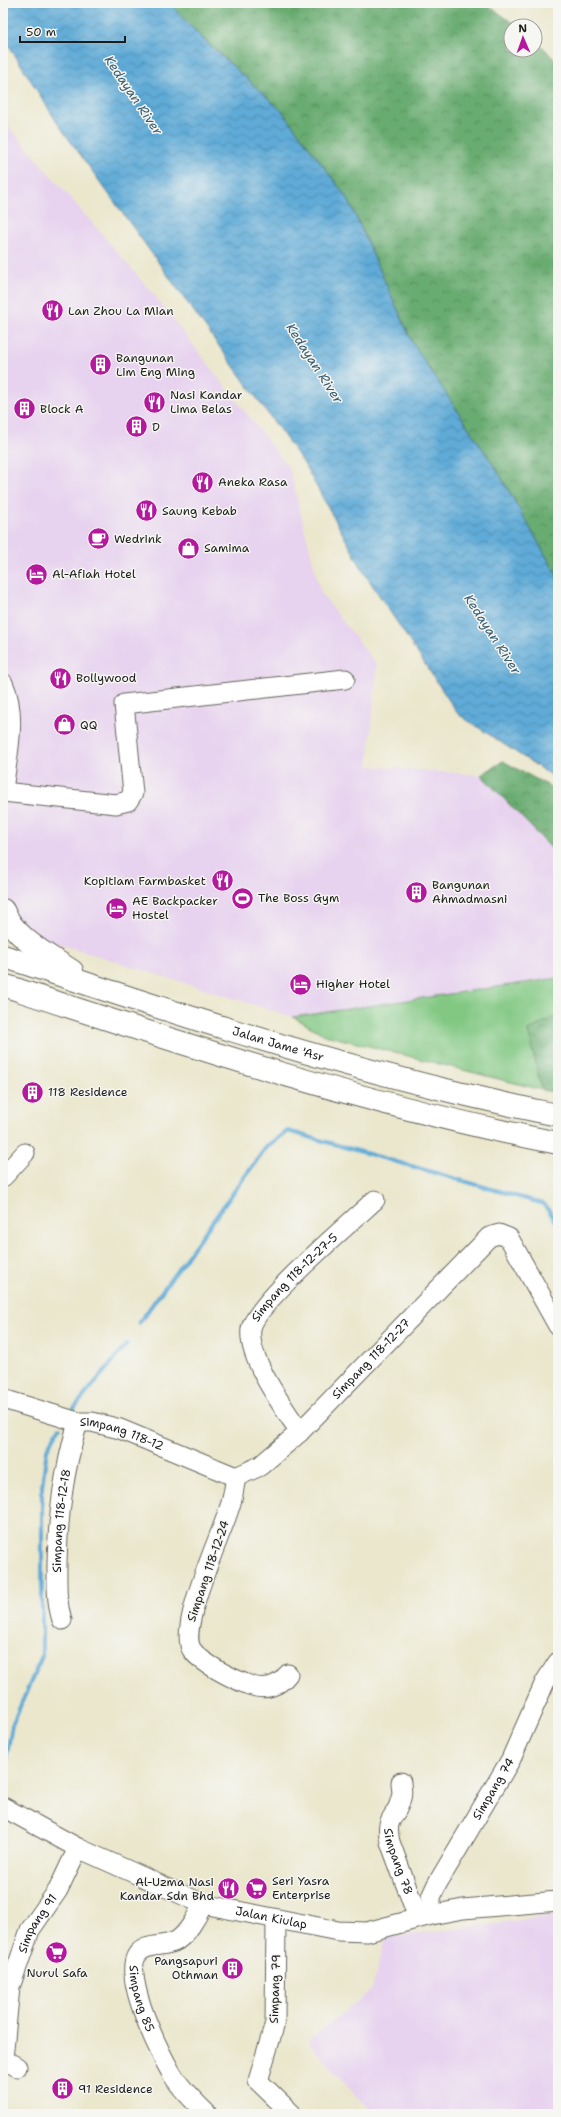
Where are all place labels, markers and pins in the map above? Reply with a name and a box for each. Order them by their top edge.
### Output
restaurant icon: Lan Zhou La Mian [40,298,66,324]
place label: Lan Zhou La Mian [68,303,174,319]
place label: Bangunan Lim Eng Ming [116,350,195,380]
building icon: Bangunan Lim Eng Ming [88,352,114,378]
place label: Nasi Kandar Lima Belas [170,387,243,417]
restaurant icon: Nasi Kandar Lima Belas [142,389,168,415]
building icon: Block A [12,396,38,422]
place label: Block A [40,401,84,417]
building icon: D [124,414,150,440]
place label: D [152,419,160,435]
restaurant icon: Aneka Rasa [190,469,216,495]
place label: Aneka Rasa [218,474,288,490]
restaurant icon: Saung Kebab [133,498,159,524]
place label: Saung Kebab [162,503,237,519]
cafe icon: Wedrink [85,526,111,552]
place label: Wedrink [114,531,162,547]
shop icon: Samima [175,535,201,561]
place label: Samima [204,540,250,556]
hotel icon: Al-Afiah Hotel [24,561,50,587]
place label: Al-Afiah Hotel [52,566,136,582]
restaurant icon: Bollywood [47,665,73,691]
place label: Bollywood [76,670,137,686]
shop icon: QQ [51,712,77,738]
place label: QQ [80,717,97,733]
restaurant icon: Kopitiam Farmbasket [209,868,235,894]
place label: Kopitiam Farmbasket [84,873,206,889]
place label: Bangunan Ahmadmasni [432,877,507,907]
building icon: Bangunan Ahmadmasni [403,879,429,905]
sports icon: The Boss Gym [229,885,255,911]
place label: The Boss Gym [258,890,339,906]
place label: AE Backpacker Hostel [132,893,218,923]
hotel icon: AE Backpacker Hostel [104,895,130,921]
hotel icon: Higher Hotel [287,971,313,997]
place label: Higher Hotel [316,976,390,992]
building icon: 118 Residence [20,1079,46,1105]
place label: 118 Residence [48,1084,128,1100]
place label: Seri Yasra Enterprise [272,1873,331,1903]
place label: Al-Uzma Nasi Kandar Sdn Bhd [120,1874,214,1904]
supermarket icon: Seri Yasra Enterprise [244,1875,270,1901]
restaurant icon: Al-Uzma Nasi Kandar Sdn Bhd [216,1876,242,1902]
supermarket icon: Nurul Safa [44,1939,70,1965]
place label: Pangsapuri Othman [154,1953,218,1983]
building icon: Pangsapuri Othman [220,1955,246,1981]
place label: Nurul Safa [26,1965,88,1981]
building icon: 91 Residence [49,2076,75,2102]
place label: 91 Residence [78,2081,153,2097]

